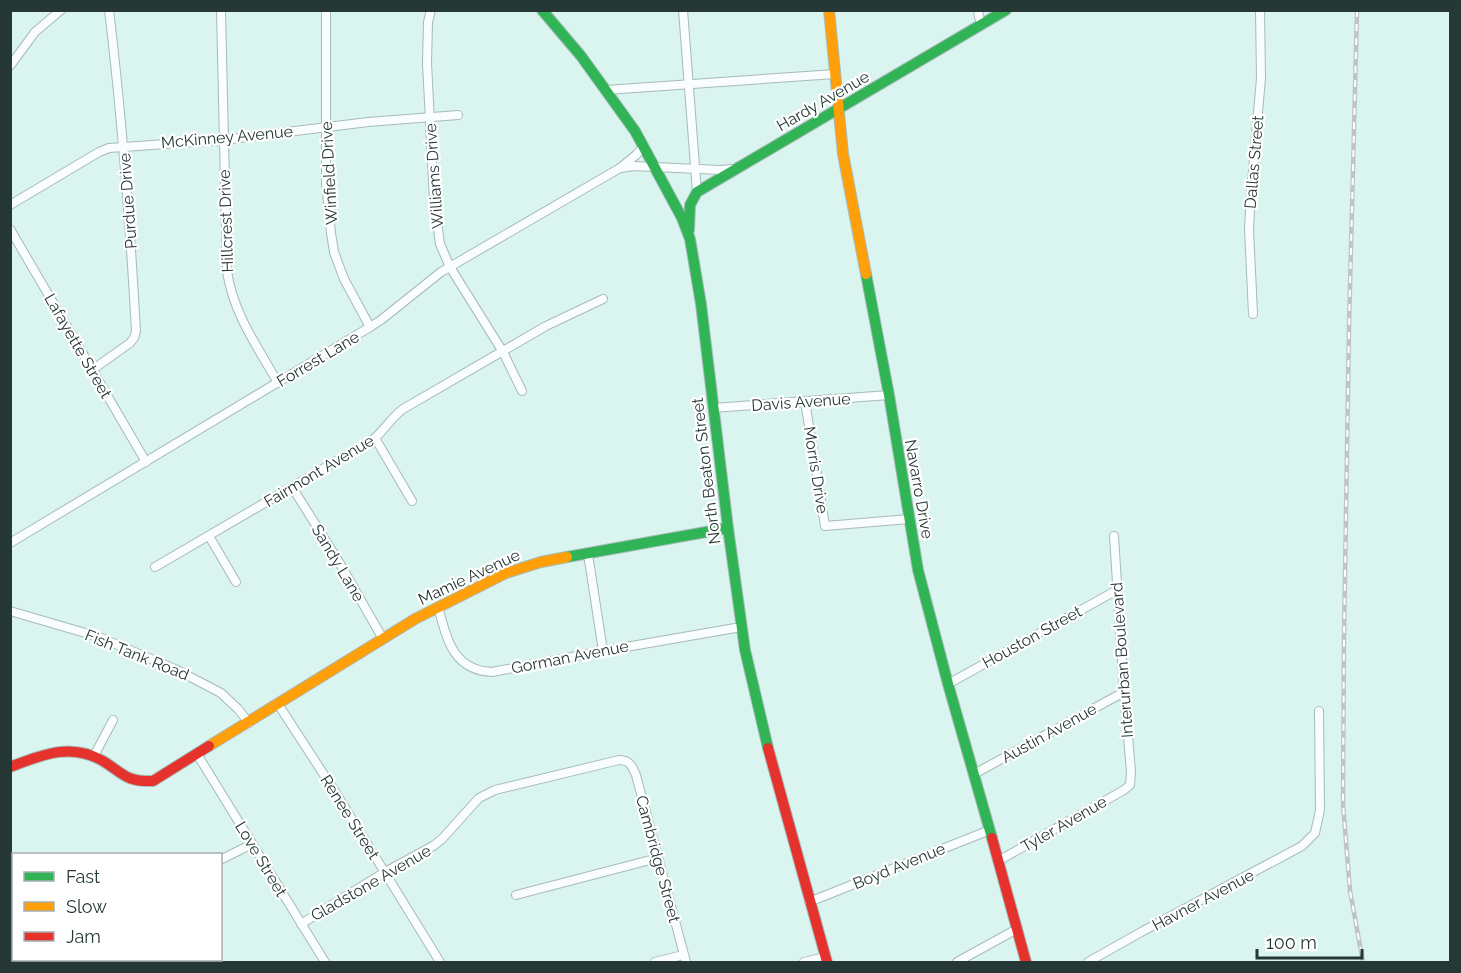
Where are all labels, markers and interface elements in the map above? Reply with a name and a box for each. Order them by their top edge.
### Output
street label: Hardy Avenue [773,67,873,135]
street label: Dallas Street [1240,114,1268,210]
street label: Winfield Drive [317,121,341,225]
street label: McKinney Avenue [160,122,294,152]
street label: Williams Drive [421,123,447,229]
street label: Purdue Drive [115,152,141,250]
street label: Hillcrest Drive [215,169,237,273]
street label: Lafayette Street [40,290,116,402]
street label: Forrest Lane [273,327,363,391]
street label: Davis Avenue [751,389,851,415]
street label: North Beaton Street [688,396,724,545]
street label: Morris Drive [800,425,832,515]
street label: Fairmont Avenue [261,431,377,511]
street label: Navarro Drive [901,438,937,540]
street label: Sandy Lane [308,521,368,605]
street label: Mamie Avenue [415,545,523,609]
street label: Interurban Boulevard [1107,581,1137,739]
street label: Houston Street [979,601,1086,672]
street label: Fish Tank Road [82,625,192,685]
street label: Gorman Avenue [510,636,630,678]
street label: Austin Avenue [998,699,1100,767]
street label: Renee Street [316,771,384,863]
street label: Tyler Avenue [1018,792,1110,856]
street label: Cambridge Street [632,793,684,925]
street label: Love Street [231,818,291,901]
street label: Boyd Avenue [850,839,948,893]
street label: Gladstone Avenue [308,841,434,925]
legend [12,853,222,961]
street label: Havner Avenue [1149,865,1257,935]
text: Fast [66,866,100,887]
text: Slow [66,896,107,917]
scale bar [1257,922,1362,960]
text: Jam [66,926,101,947]
text: 100 m [1266,932,1317,953]

